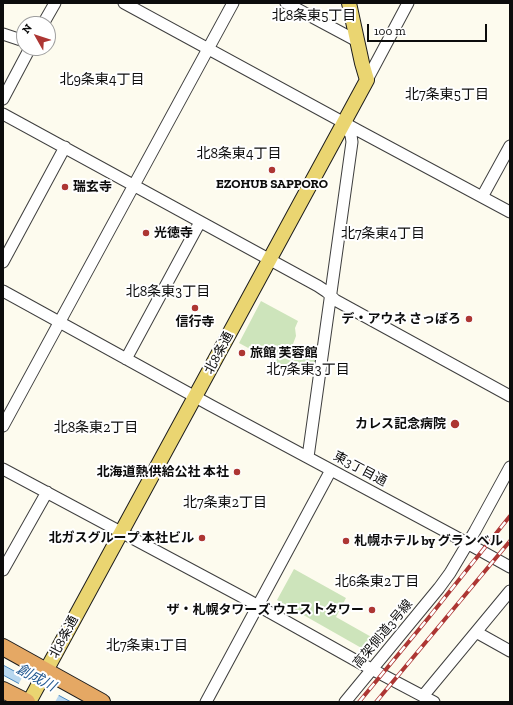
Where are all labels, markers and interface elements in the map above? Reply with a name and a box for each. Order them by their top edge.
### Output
district label: 北8条東5丁目 [272,8,356,24]
north arrow [16,16,56,56]
scale bar [369,16,489,42]
text: N [19,21,35,36]
text: 100 m [374,24,406,38]
district label: 北9条東4丁目 [60,72,144,88]
district label: 北7条東5丁目 [405,87,489,103]
district label: 北8条東4丁目 [196,146,282,162]
marker: EZOHUB SAPPORO [267,165,277,175]
place label: EZOHUB SAPPORO [216,176,328,192]
place label: 瑞玄寺 [73,179,112,195]
marker: 瑞玄寺 [60,182,70,192]
place label: 光徳寺 [154,225,193,241]
district label: 北7条東4丁目 [341,226,425,242]
marker: 光徳寺 [141,228,151,238]
district label: 北8条東3丁目 [126,284,210,300]
marker: 信行寺 [190,303,200,313]
place label: デ・アウネ さっぽろ [342,311,461,327]
place label: 信行寺 [176,314,214,330]
marker: デ・アウネ さっぽろ [464,314,474,324]
street label: 北8条通 [201,329,237,377]
place label: 旅館 芙蓉館 [250,345,317,361]
marker: 旅館 芙蓉館 [237,348,247,358]
district label: 北7条東3丁目 [266,362,350,378]
place label: カレス記念病院 [355,416,446,432]
marker: カレス記念病院 [449,418,461,430]
district label: 北8条東2丁目 [54,420,138,436]
street label: 東3丁目通 [331,448,389,490]
place label: 北海道熱供給公社 本社 [97,464,229,480]
marker: 北海道熱供給公社 本社 [232,467,242,477]
district label: 北7条東2丁目 [183,495,267,511]
place label: 北ガスグループ 本社ビル [49,530,194,546]
marker: 北ガスグループ 本社ビル [197,533,207,543]
place label: 札幌ホテル by グランベル [354,533,503,549]
marker: 札幌ホテル by グランベル [341,536,351,546]
district label: 北6条東2丁目 [335,574,419,590]
street label: 高架側道3号線 [350,597,416,671]
place label: ザ・札幌タワーズ ウエストタワー [167,602,364,618]
marker: ザ・札幌タワーズ ウエストタワー [367,605,377,615]
street label: 北8条通 [46,613,82,661]
district label: 北7条東1丁目 [106,638,188,654]
water label: 創成川 [14,661,58,695]

